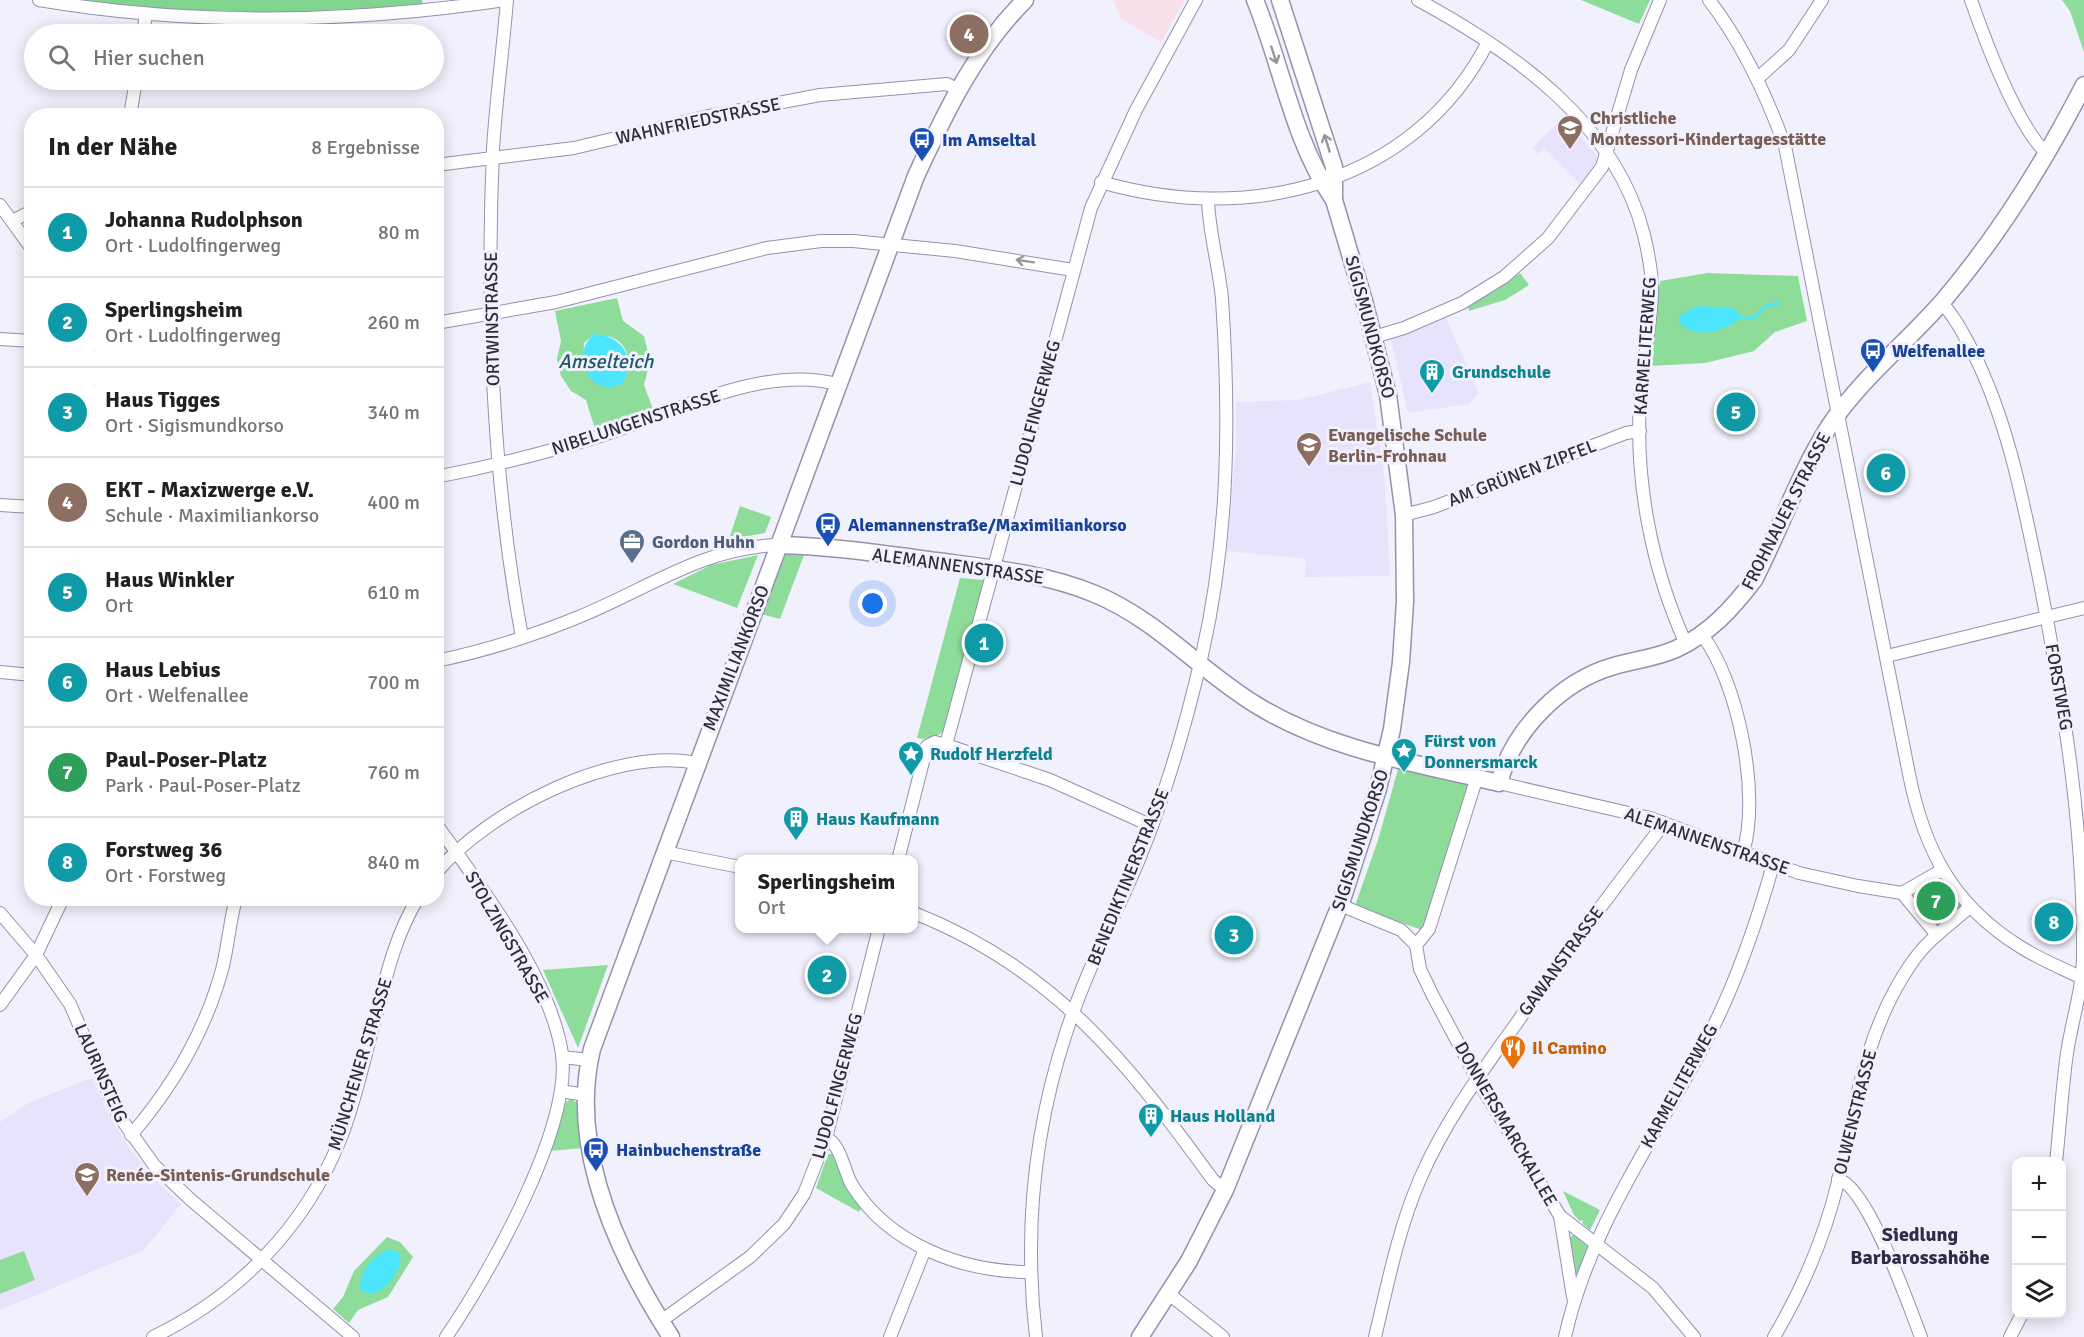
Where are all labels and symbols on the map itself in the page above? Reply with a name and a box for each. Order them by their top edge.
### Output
pin: 4 [950,12,988,57]
one-way arrow [1269,45,1280,64]
street label: WAHNFRIEDSTRASSE [614,93,782,149]
place label: Christliche Montessori-Kindertagesstätte [1590,107,1826,150]
school or university icon: Christliche Montessori-Kindertagesstätte [1555,113,1585,151]
bus stop icon: Im Amseltal [907,125,937,163]
place label: Im Amseltal [942,129,1036,151]
one-way arrow [1321,134,1332,153]
street label: ORTWINSTRASSE [480,252,504,386]
street label: SIGISMUNDKORSO [1340,253,1400,401]
one-way arrow [1016,255,1035,266]
street label: KARMELITERWEG [1629,276,1661,416]
bus stop icon: Welfenallee [1858,336,1888,374]
street label: LUDOLFINGERWEG [1005,338,1065,488]
place label: Welfenallee [1892,340,1985,362]
water label: Amselteich [558,349,655,374]
building icon: Grundschule [1417,357,1447,395]
place label: Grundschule [1452,361,1551,383]
street label: NIBELUNGENSTRASSE [549,384,723,460]
pin: 5 [1716,390,1756,434]
place label: Evangelische Schule Berlin-Frohnau [1328,424,1487,467]
street label: FROHNAUER STRASSE [1737,428,1835,594]
school or university icon: Evangelische Schule Berlin-Frohnau [1294,430,1324,468]
street label: AM GRÜNEN ZIPFEL [1445,435,1599,511]
pin: 6 [1866,450,1906,496]
bus stop icon: Alemannenstraße/Maximiliankorso [813,510,843,548]
place label: Alemannenstraße/Maximiliankorso [848,514,1127,536]
office icon: Gordon Huhn [617,527,647,565]
place label: Gordon Huhn [652,531,755,553]
street label: ALEMANNENSTRASSE [871,543,1045,589]
street label: MAXIMILIANKORSO [698,582,774,734]
your location [858,589,887,618]
pin: 1 [964,620,1004,666]
street label: FORSTWEG [2041,642,2077,732]
place label: Fürst von Donnersmarck [1424,730,1538,773]
place icon: Fürst von Donnersmarck [1389,736,1419,774]
place icon: Rudolf Herzfeld [896,739,926,777]
place label: Rudolf Herzfeld [930,743,1053,765]
street label: SIGISMUNDKORSO [1327,767,1393,913]
street label: BENEDIKTINERSTRASSE [1082,785,1174,969]
street label: ALEMANNENSTRASSE [1622,802,1792,880]
building icon: Haus Kaufmann [781,804,811,842]
place label: Haus Kaufmann [816,808,940,830]
street label: STOLZINGSTRASSE [460,867,554,1007]
pin: 7 [1916,878,1956,924]
pin: 8 [2034,900,2074,944]
street label: GAWANSTRASSE [1514,902,1608,1020]
pin: 3 [1214,912,1254,958]
pin: 2 [808,952,846,998]
street label: MÜNCHENER STRASSE [323,975,397,1153]
street label: LUDOLFINGERWEG [807,1011,867,1161]
street label: LAURINSTEIG [69,1020,133,1126]
street label: KARMELITERWEG [1636,1020,1722,1152]
restaurant icon: Il Camino [1498,1033,1528,1071]
place label: Il Camino [1532,1037,1607,1059]
street label: DONNERSMARCKALLEE [1450,1038,1562,1210]
street label: OLWENSTRASSE [1829,1047,1881,1177]
building icon: Haus Holland [1136,1101,1166,1139]
place label: Haus Holland [1170,1105,1275,1127]
bus stop icon: Hainbuchenstraße [581,1135,611,1173]
place label: Hainbuchenstraße [616,1139,761,1161]
school or university icon: Renée-Sintenis-Grundschule [72,1160,102,1198]
place label: Renée-Sintenis-Grundschule [106,1164,330,1186]
district label: Siedlung Barbarossahöhe [1850,1222,1990,1270]

